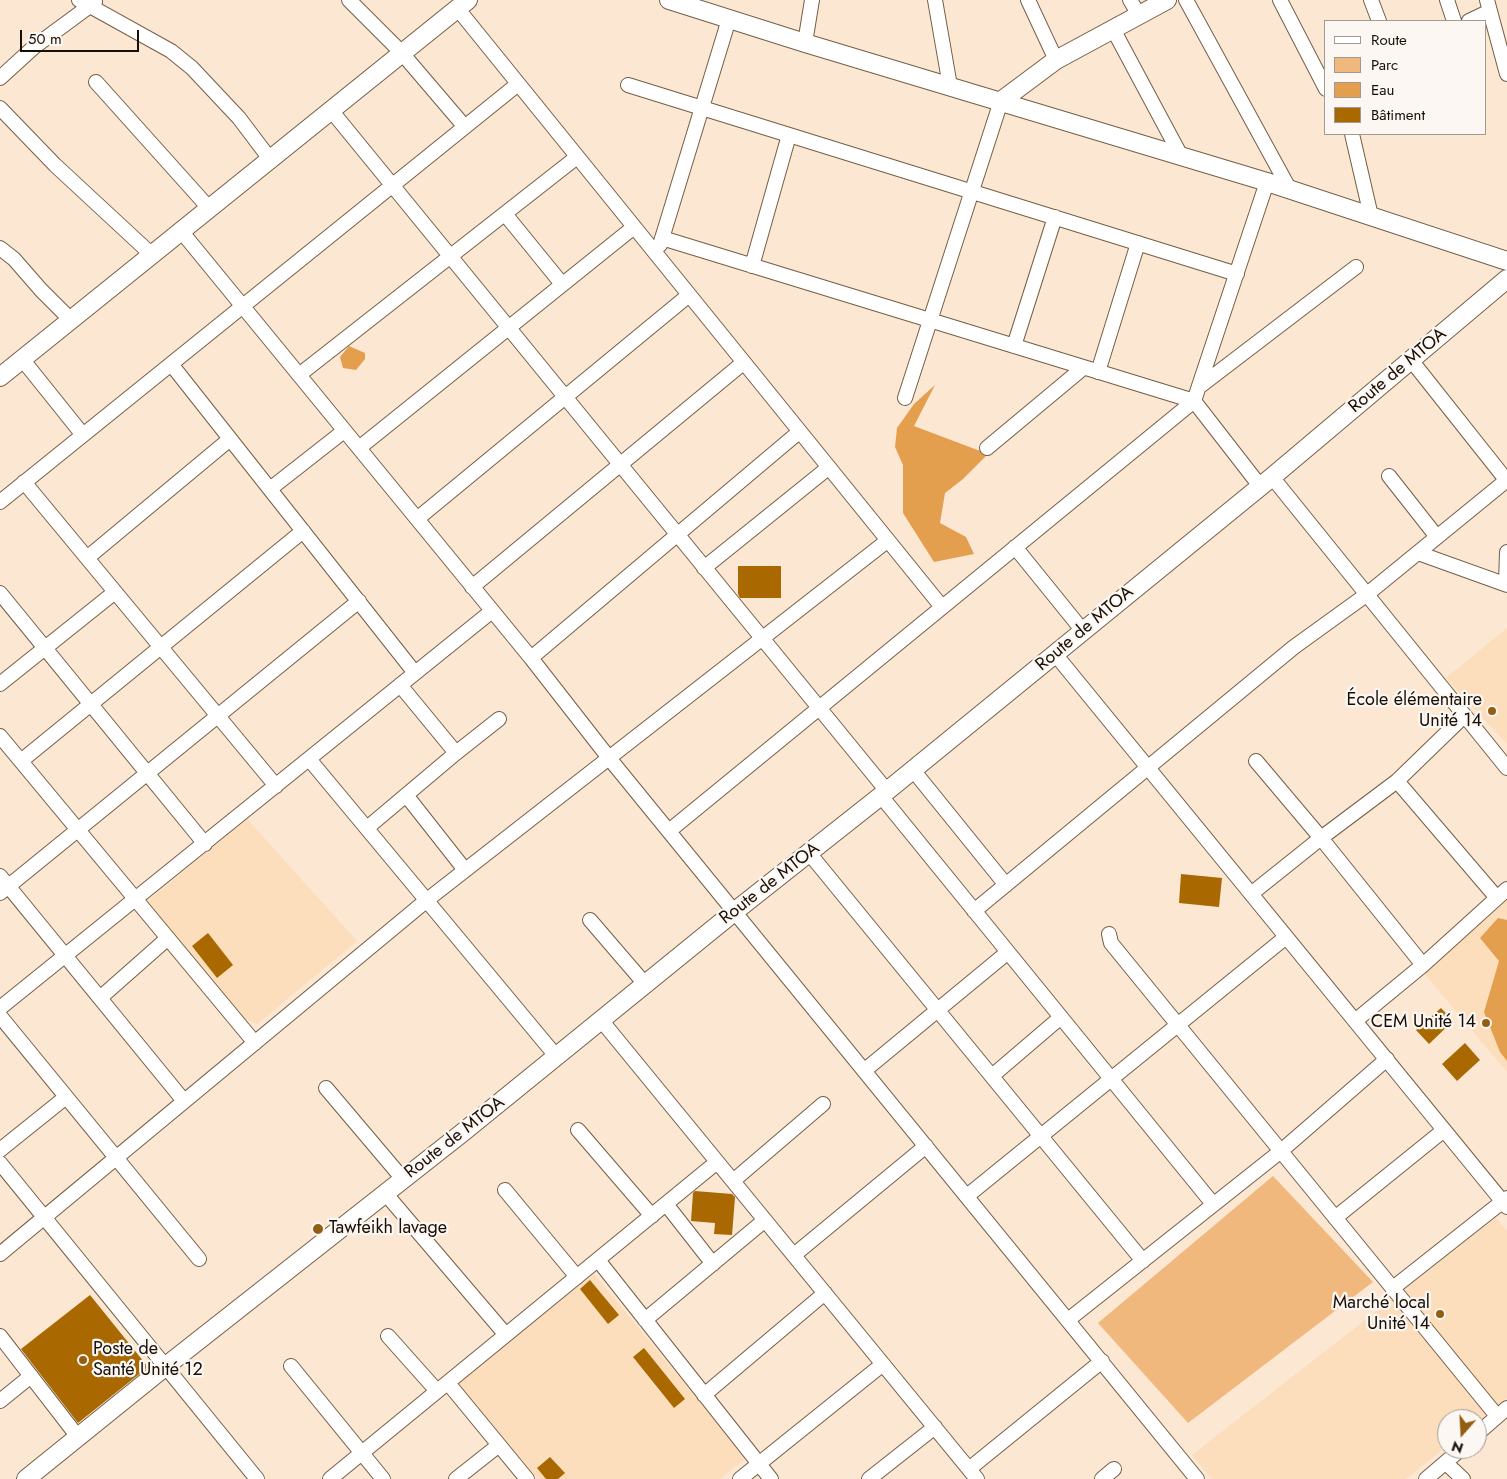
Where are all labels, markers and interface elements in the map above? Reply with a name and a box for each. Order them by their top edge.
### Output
scale bar [22,20,141,52]
legend [1324,20,1487,135]
text: 50 m [28,28,62,50]
text: Route [1371,29,1407,51]
text: Parc [1371,54,1398,76]
text: Eau [1371,79,1394,101]
text: Bâtiment [1371,104,1425,126]
street label: Route de MTOA [1345,324,1451,418]
street label: Route de MTOA [1032,582,1138,676]
place label: École élémentaire Unité 14 [1347,690,1482,732]
marker: École élémentaire Unité 14 [1486,705,1498,717]
street label: Route de MTOA [716,838,824,930]
place label: CEM Unité 14 [1371,1012,1476,1034]
marker: CEM Unité 14 [1480,1017,1492,1029]
street label: Route de MTOA [401,1092,509,1184]
place label: Tawfeikh lavage [329,1218,447,1240]
marker: Tawfeikh lavage [311,1222,325,1236]
place label: Marché local Unité 14 [1333,1293,1430,1336]
marker: Marché local Unité 14 [1434,1308,1446,1320]
place label: Poste de Santé Unité 12 [93,1339,203,1382]
marker: Poste de Santé Unité 12 [77,1354,89,1366]
north arrow [1437,1409,1487,1459]
text: N [1449,1436,1466,1459]

